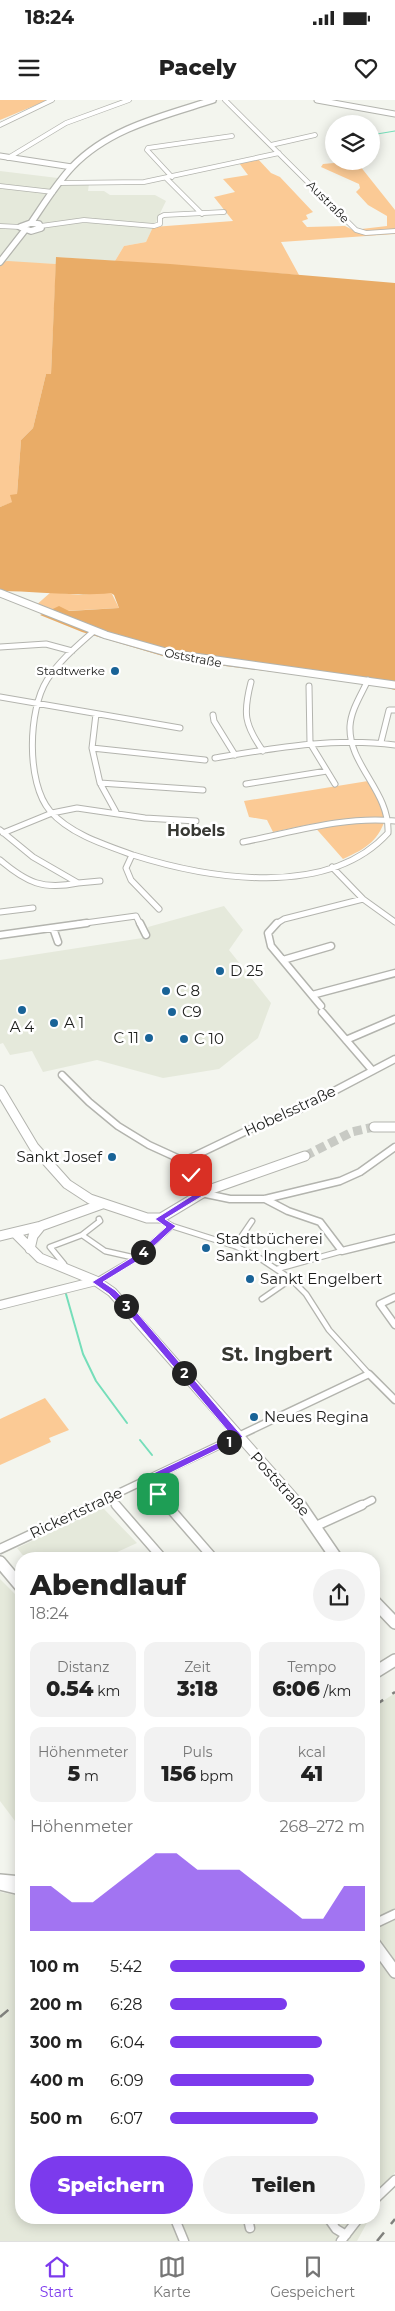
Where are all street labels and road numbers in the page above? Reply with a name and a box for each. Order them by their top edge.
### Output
street label: Austraße [304,177,353,226]
street label: Oststraße [163,645,223,670]
street label: Hobelsstraße [241,1081,339,1140]
street label: Poststraße [246,1448,314,1520]
street label: Rickertstraße [26,1483,125,1542]

